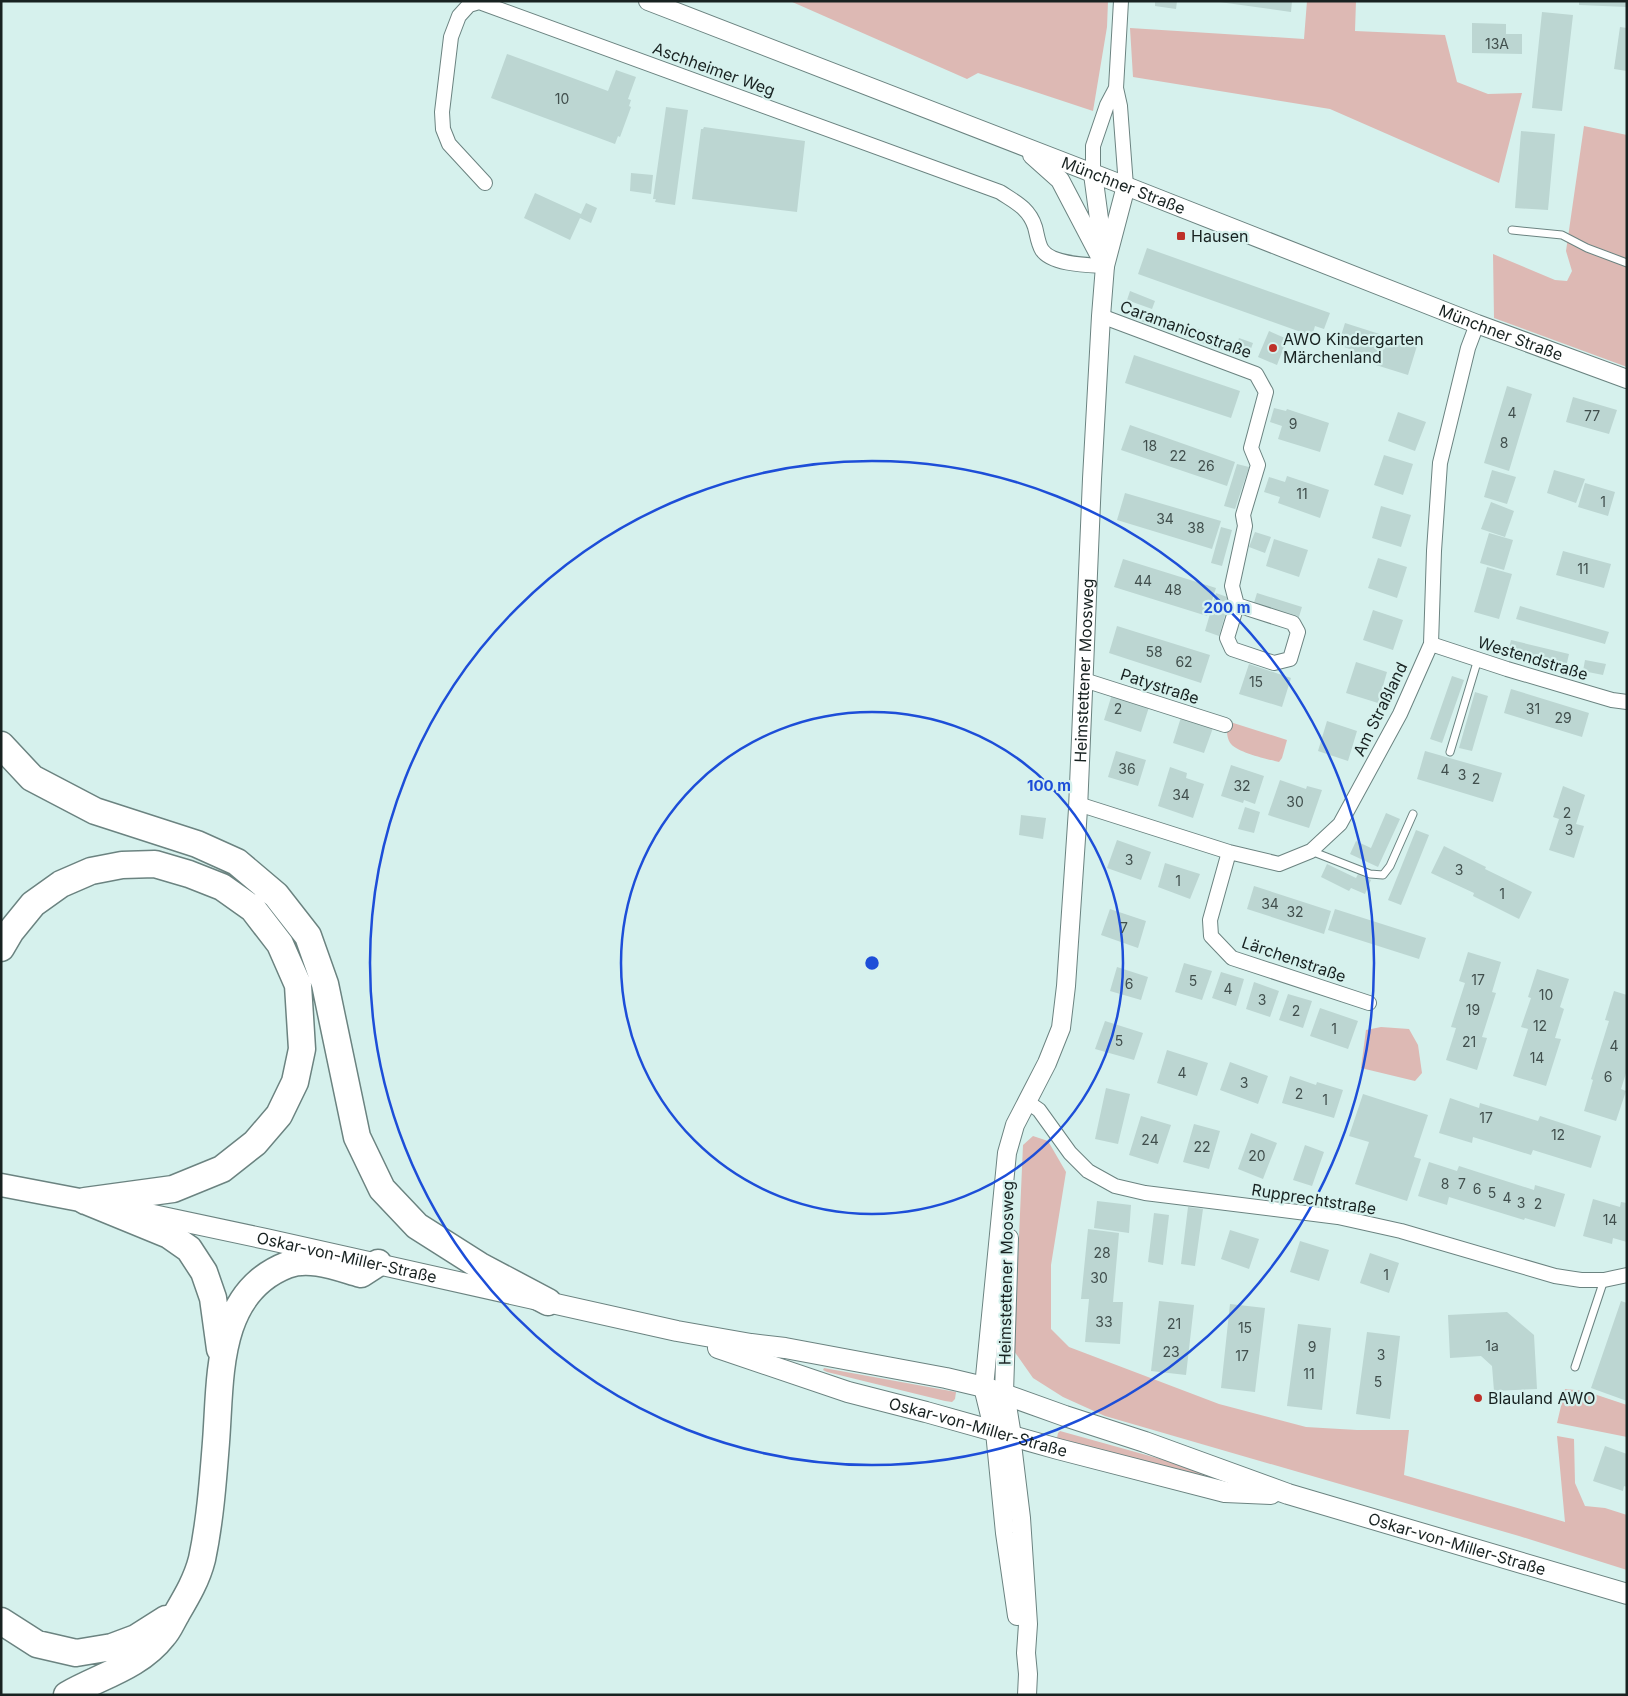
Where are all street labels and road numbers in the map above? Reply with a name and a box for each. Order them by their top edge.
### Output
street label: Aschheimer Weg [650,38,778,100]
street label: Münchner Straße [1059,152,1188,218]
street label: Caramanicostraße [1117,296,1255,362]
street label: Münchner Straße [1436,300,1566,365]
street label: Heimstettener Moosweg [1070,578,1098,763]
street label: Westendstraße [1475,632,1591,684]
street label: Am Straßland [1349,659,1411,759]
street label: Patystraße [1118,664,1202,708]
street label: Lärchenstraße [1239,932,1349,986]
street label: Rupprechtstraße [1250,1179,1378,1219]
street label: Heimstettener Moosweg [994,1181,1018,1365]
street label: Oskar-von-Miller-Straße [255,1227,439,1287]
street label: Oskar-von-Miller-Straße [887,1393,1069,1461]
street label: Oskar-von-Miller-Straße [1366,1508,1548,1580]

